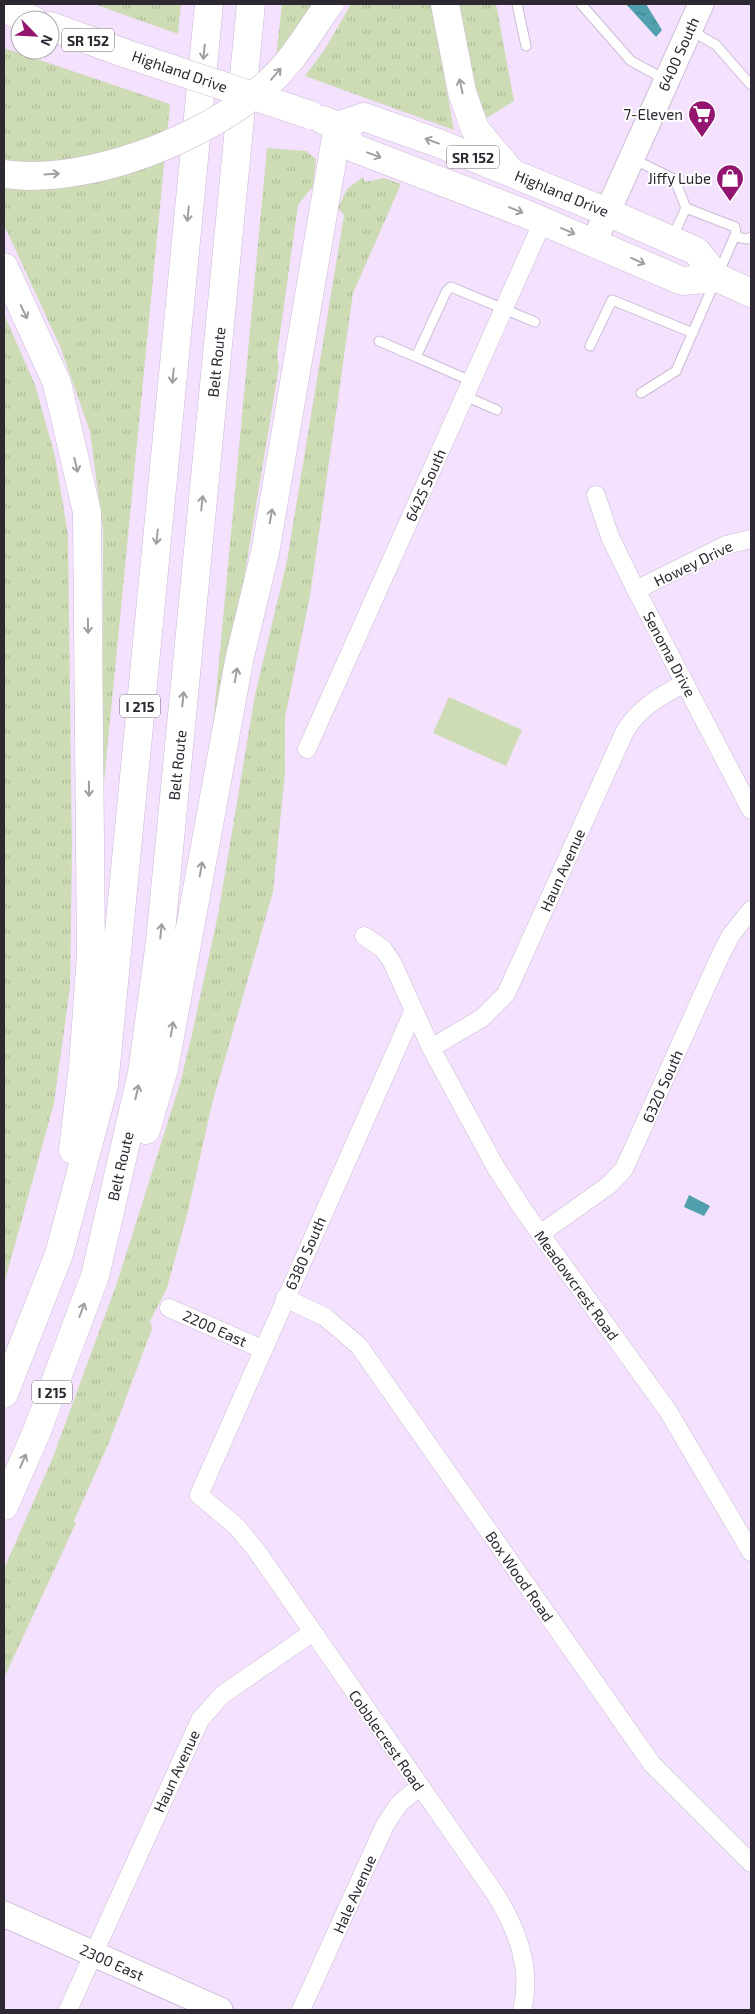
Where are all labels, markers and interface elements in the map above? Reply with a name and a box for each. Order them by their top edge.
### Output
north arrow [10,10,60,60]
street label: 6400 South [654,14,702,94]
road number: SR 152 [62,28,114,52]
text: N [38,32,57,49]
one-way arrow [199,44,209,60]
street label: Highland Drive [130,46,230,96]
one-way arrow [270,67,282,80]
one-way arrow [456,78,465,94]
supermarket icon: 7-Eleven [687,99,717,138]
place label: 7-Eleven [623,105,683,123]
one-way arrow [425,136,441,145]
road number: SR 152 [447,146,499,168]
one-way arrow [366,151,381,160]
shop icon: Jiffy Lube [715,163,745,202]
street label: Highland Drive [512,166,612,220]
one-way arrow [44,169,60,179]
place label: Jiffy Lube [648,169,711,187]
one-way arrow [508,205,523,215]
one-way arrow [184,206,193,222]
one-way arrow [561,228,576,237]
one-way arrow [630,257,645,267]
one-way arrow [20,304,29,319]
street label: Belt Route [203,326,229,398]
one-way arrow [168,367,177,383]
street label: 6425 South [401,446,449,524]
one-way arrow [72,456,81,472]
one-way arrow [197,495,207,511]
one-way arrow [266,508,276,524]
one-way arrow [152,529,162,545]
street label: Howey Drive [651,536,735,590]
street label: Senoma Drive [640,608,700,700]
one-way arrow [83,618,93,634]
one-way arrow [232,667,242,683]
one-way arrow [178,692,188,708]
road number: I 215 [120,694,160,718]
street label: Belt Route [164,729,190,801]
one-way arrow [84,780,94,796]
street label: Haun Avenue [536,826,588,914]
one-way arrow [197,861,206,877]
one-way arrow [156,923,166,939]
one-way arrow [167,1021,177,1037]
street label: 6320 South [638,1047,686,1125]
one-way arrow [133,1084,142,1100]
street label: Belt Route [103,1129,137,1203]
street label: 6380 South [281,1214,329,1292]
street label: Meadowcrest Road [531,1227,623,1343]
one-way arrow [78,1303,87,1318]
street label: 2200 East [180,1306,250,1350]
road number: I 215 [32,1380,72,1404]
one-way arrow [19,1454,29,1469]
street label: Box Wood Road [482,1527,558,1625]
street label: Cobblecrest Road [345,1686,429,1794]
street label: Haun Avenue [149,1727,203,1815]
street label: Hale Avenue [329,1852,379,1936]
street label: 2300 East [77,1940,147,1984]

